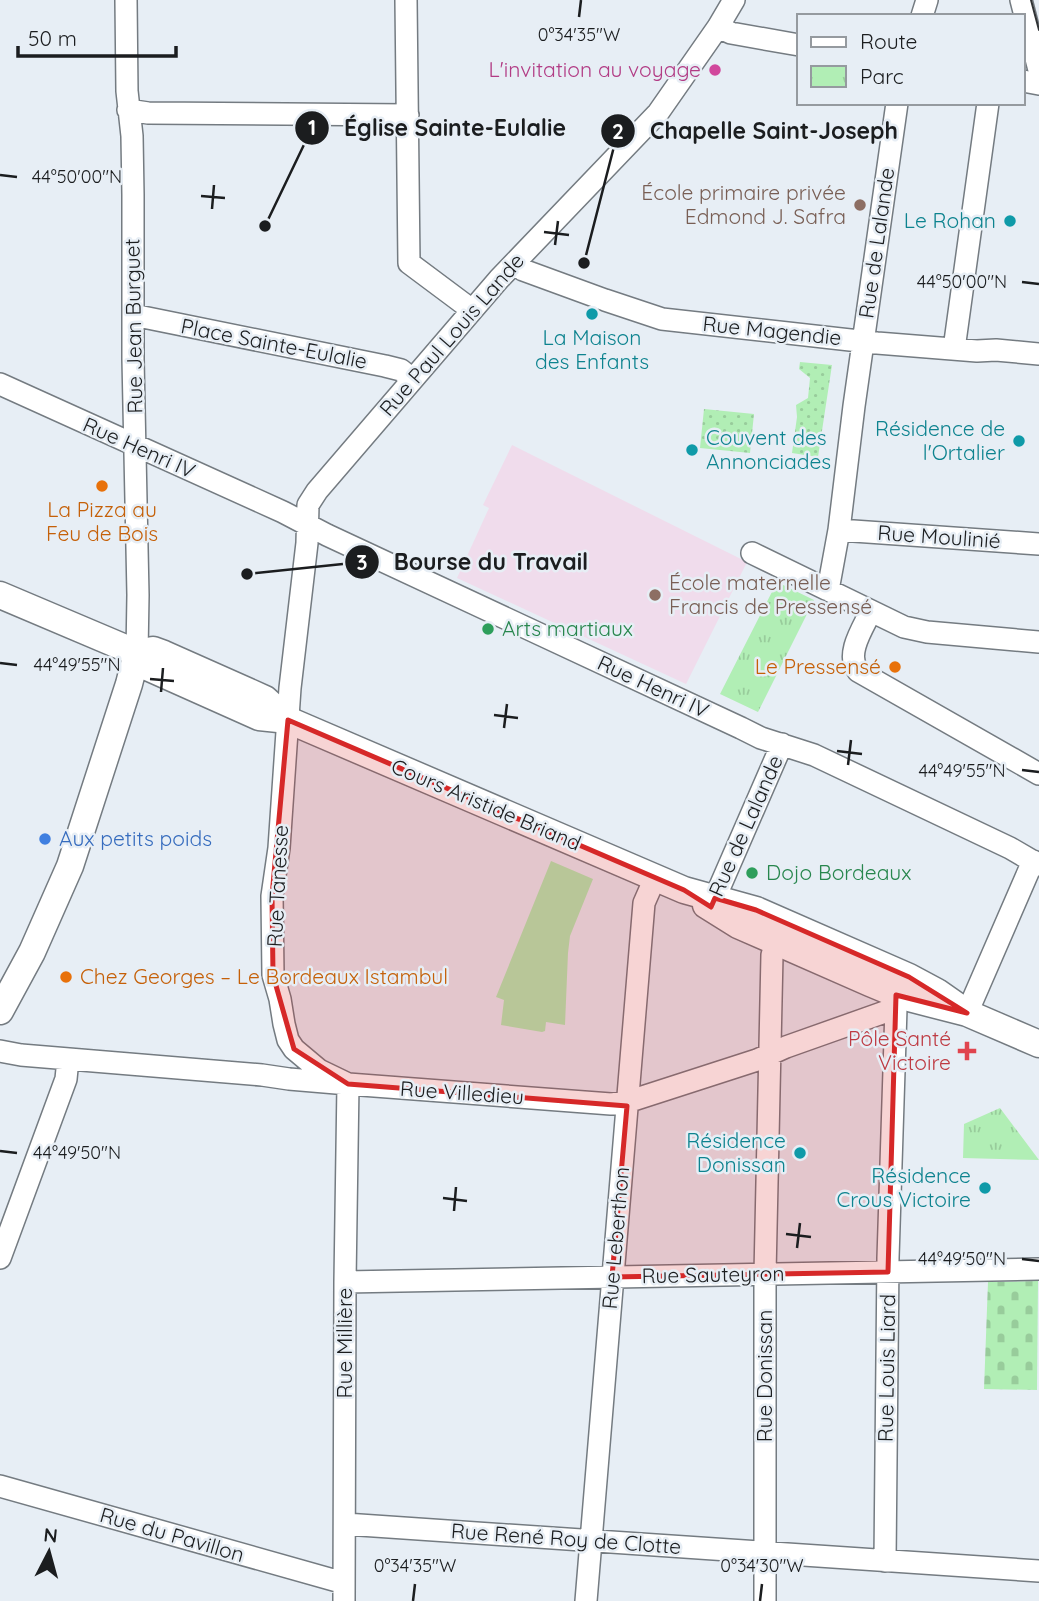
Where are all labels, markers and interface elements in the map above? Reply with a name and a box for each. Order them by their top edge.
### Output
scale bar [18,14,175,58]
legend [797,14,1025,105]
text: 0°34'35"W [538,23,620,46]
text: 50 m [28,25,77,51]
text: Route [860,28,917,54]
place label: L'invitation au voyage [489,56,701,82]
marker: L'invitation au voyage [707,62,723,78]
text: Parc [860,63,904,89]
callout: Église Sainte-Eulalie [295,106,580,150]
callout: Chapelle Saint-Joseph [601,109,912,153]
text: Église Sainte-Eulalie [344,113,566,142]
text: 1 [308,114,316,140]
text: Chapelle Saint-Joseph [650,116,898,145]
text: 2 [612,118,624,144]
text: 44°50'00"N [32,165,122,188]
street label: Rue de Lalande [853,166,899,320]
place label: École primaire privée Edmond J. Safra [641,179,846,229]
marker: École primaire privée Edmond J. Safra [852,197,868,213]
place label: Le Rohan [904,207,996,233]
marker: Le Rohan [1002,213,1018,229]
street label: Rue Jean Burguet [118,238,148,414]
street label: Rue Paul Louis Lande [373,248,529,421]
text: 44°50'00"N [917,270,1007,293]
marker: La Maison des Enfants [584,306,600,322]
street label: Rue Magendie [701,310,843,350]
street label: Place Sainte-Eulalie [179,312,370,374]
place label: La Maison des Enfants [535,324,649,374]
street label: Rue Henri IV [79,411,200,483]
place label: Résidence de l'Ortalier [875,415,1005,465]
place label: Couvent des Annonciades [706,424,831,474]
marker: Résidence de l'Ortalier [1011,433,1027,449]
marker: Couvent des Annonciades [684,442,700,458]
marker: La Pizza au Feu de Bois [94,478,110,494]
place label: La Pizza au Feu de Bois [46,496,158,546]
street label: Rue Moulinié [877,519,1001,553]
callout: Bourse du Travail [344,540,602,584]
text: Bourse du Travail [394,547,588,576]
text: 3 [356,549,368,575]
place label: École maternelle Francis de Pressensé [669,569,872,619]
marker: École maternelle Francis de Pressensé [647,587,663,603]
place label: Arts martiaux [502,615,633,641]
marker: Arts martiaux [480,621,496,637]
street label: Rue Henri IV [594,649,713,723]
text: 44°49'55"N [33,653,121,676]
place label: Le Pressensé [755,653,881,679]
marker: Le Pressensé [887,659,903,675]
street label: Rue de Lalande [702,751,788,900]
street label: Cours Aristide Briand [388,752,585,856]
text: 44°49'55"N [918,759,1006,782]
street label: Rue Tanesse [261,824,293,948]
place label: Aux petits poids [59,825,212,851]
marker: Aux petits poids [37,831,53,847]
place label: Dojo Bordeaux [766,859,911,885]
marker: Dojo Bordeaux [744,865,760,881]
place label: Chez Georges – Le Bordeaux Istambul [80,963,448,989]
marker: Chez Georges – Le Bordeaux Istambul [58,969,74,985]
place label: Pôle Santé Victoire [848,1025,951,1075]
marker: Pôle Santé Victoire [957,1041,977,1061]
street label: Rue Villedieu [399,1075,525,1109]
place label: Résidence Donissan [686,1127,786,1177]
text: 44°49'50"N [33,1141,121,1164]
marker: Résidence Donissan [792,1145,808,1161]
place label: Résidence Crous Victoire [836,1162,971,1212]
street label: Rue Leberthon [596,1166,634,1310]
marker: Résidence Crous Victoire [977,1180,993,1196]
text: 44°49'50"N [918,1247,1006,1270]
street label: Rue Sauteyron [641,1260,785,1288]
street label: Rue Millière [331,1288,357,1398]
street label: Rue Louis Liard [872,1294,900,1442]
street label: Rue Donissan [751,1310,777,1442]
street label: Rue du Pavillon [97,1501,247,1567]
north arrow [14,1517,84,1587]
street label: Rue René Roy de Clotte [450,1517,682,1559]
text: N [43,1522,59,1548]
text: 0°34'35"W [374,1554,456,1577]
text: 0°34'30"W [720,1554,804,1577]

